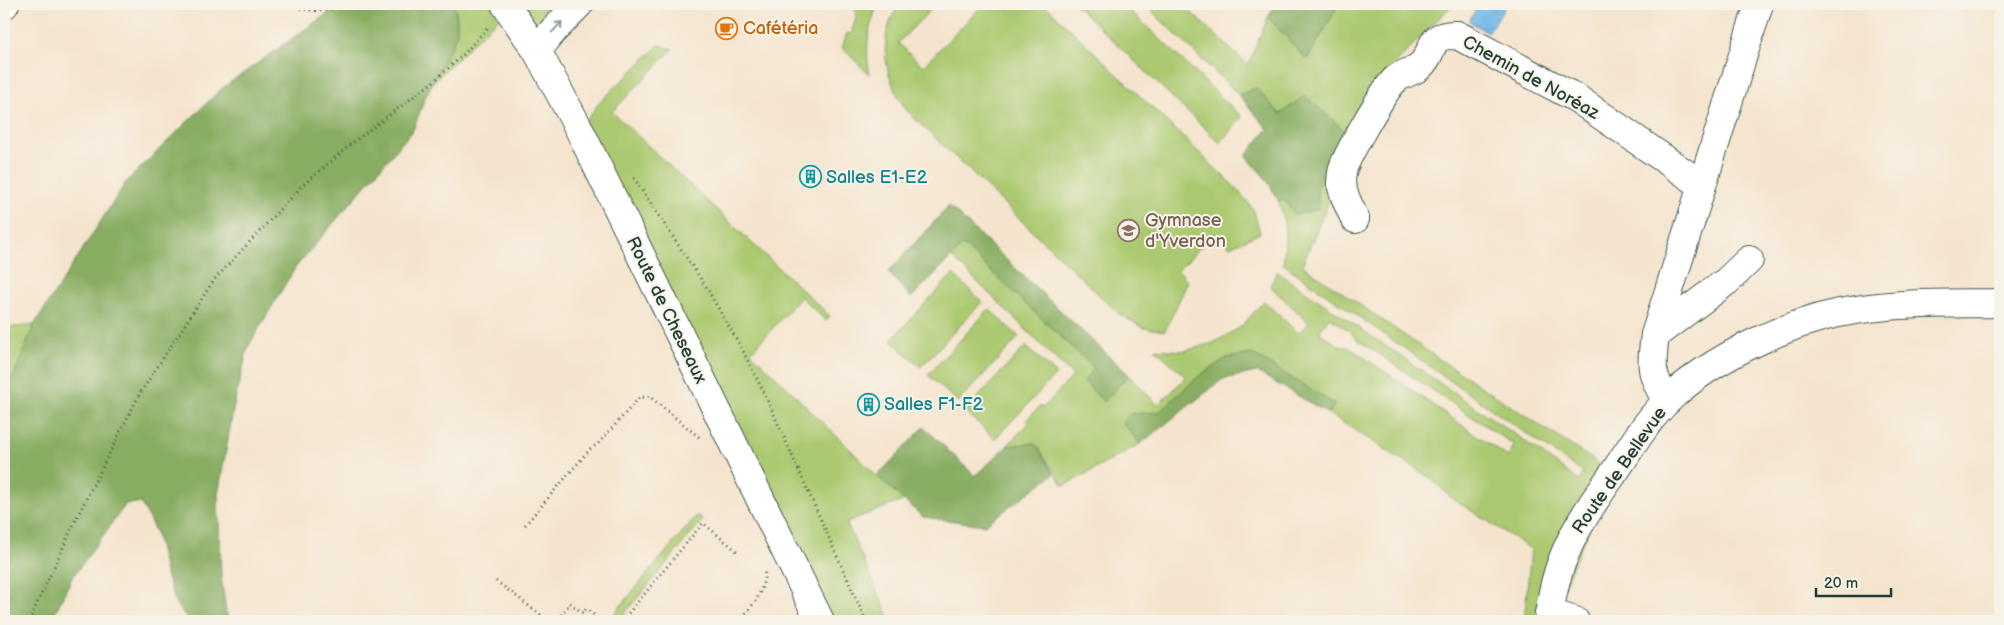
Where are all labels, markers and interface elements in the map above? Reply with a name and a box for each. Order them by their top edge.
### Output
cafe icon: Cafétéria [715,16,739,40]
place label: Cafétéria [743,18,818,39]
one-way arrow [551,20,563,33]
street label: Chemin de Noréaz [1459,31,1603,124]
building icon: Salles E1-E2 [798,165,822,189]
place label: Salles E1-E2 [826,167,928,188]
place label: Gymnase d'Yverdon [1145,210,1226,252]
school or university icon: Gymnase d'Yverdon [1117,218,1141,242]
street label: Route de Cheseaux [622,233,712,388]
building icon: Salles F1-F2 [856,392,880,416]
place label: Salles F1-F2 [884,394,983,415]
street label: Route de Bellevue [1568,403,1671,538]
scale bar [1816,565,1892,597]
text: 20 m [1824,574,1858,593]

